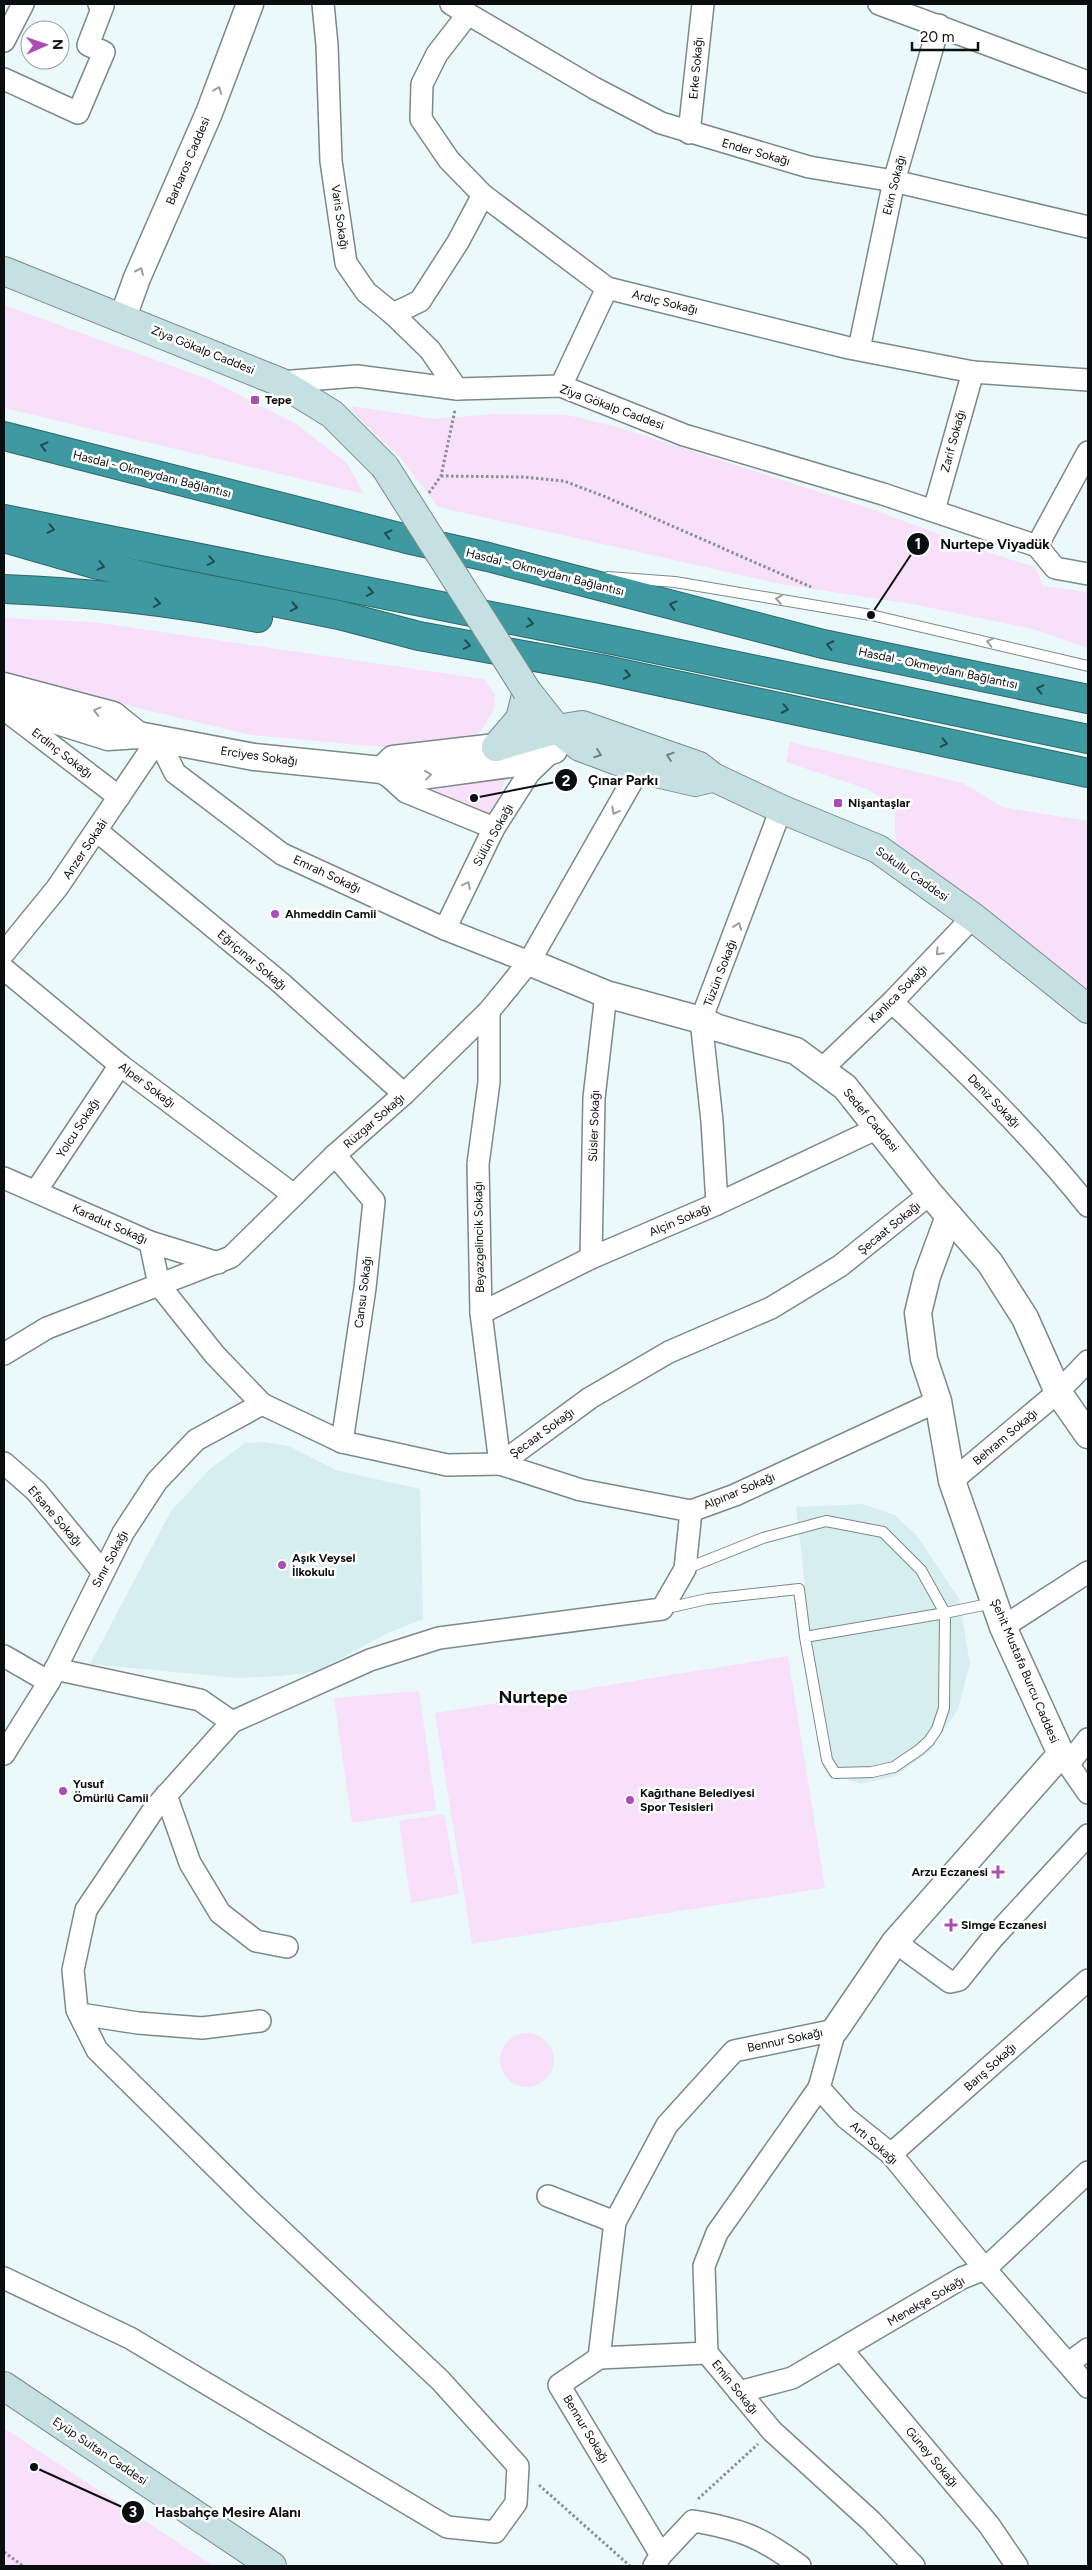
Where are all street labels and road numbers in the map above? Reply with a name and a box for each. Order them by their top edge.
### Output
street label: Erke Sokağı [686,36,706,100]
street label: Barbaros Caddesi [163,115,213,207]
street label: Ender Sokağı [720,136,792,168]
street label: Ekin Sokağı [880,154,908,216]
street label: Varis Sokağı [329,184,351,250]
street label: Ardıç Sokağı [631,287,699,317]
street label: Ziya Gökalp Caddesi [149,323,257,377]
street label: Ziya Gökalp Caddesi [558,382,666,432]
street label: Zarif Sokağı [938,408,968,474]
street label: Hasdal - Okmeydanı Bağlantısı [71,448,233,500]
street label: Hasdal - Okmeydanı Bağlantısı [464,546,626,598]
street label: Hasdal - Okmeydanı Bağlantısı [857,644,1019,692]
street label: Erdinç Sokağı [29,725,95,781]
street label: Erciyes Sokağı [220,744,298,768]
street label: Sülün Sokağı [470,801,516,869]
street label: Anzer Sokaåi [60,816,110,882]
street label: Sokullu Caddesi [873,844,951,904]
street label: Emrah Sokağı [291,852,363,896]
street label: Eğriçınar Sokağı [215,927,289,993]
street label: Tüzün Sokağı [701,937,739,1009]
street label: Kanlıca Sokağı [866,962,930,1026]
street label: Alper Sokağı [116,1059,178,1111]
street label: Deniz Sokağı [965,1071,1023,1131]
street label: Sedef Caddesi [840,1085,902,1155]
street label: Süsler Sokağı [586,1090,602,1162]
street label: Rüzgar Sokağı [341,1091,407,1151]
street label: Yolcu Sokağı [54,1096,102,1160]
street label: Beyazgelincik Sokağı [471,1181,487,1293]
street label: Şecaat Sokağı [855,1199,923,1257]
street label: Karadut Sokağı [70,1201,150,1247]
street label: Alçin Sokağı [647,1201,713,1239]
street label: Cansu Sokağı [352,1255,374,1329]
street label: Şecaat Sokağı [507,1405,577,1461]
street label: Behram Sokağı [970,1406,1040,1468]
street label: Alpınar Sokağı [701,1470,777,1512]
street label: Efsane Sokağı [25,1483,85,1549]
street label: Sınır Sokağı [89,1528,131,1590]
street label: Şehit Mustafa Burcu Caddesi [988,1597,1062,1745]
street label: Bennur Sokağı [746,2025,824,2055]
street label: Barış Sokağı [961,2040,1019,2094]
street label: Artı Sokağı [847,2119,901,2167]
street label: Menekşe Sokağı [885,2273,967,2329]
street label: Emin Sokağı [709,2357,761,2417]
street label: Bennur Sokağı [560,2392,612,2466]
street label: Eyüp Sultan Caddesi [50,2414,150,2488]
street label: Güney Sokağı [903,2424,961,2490]

